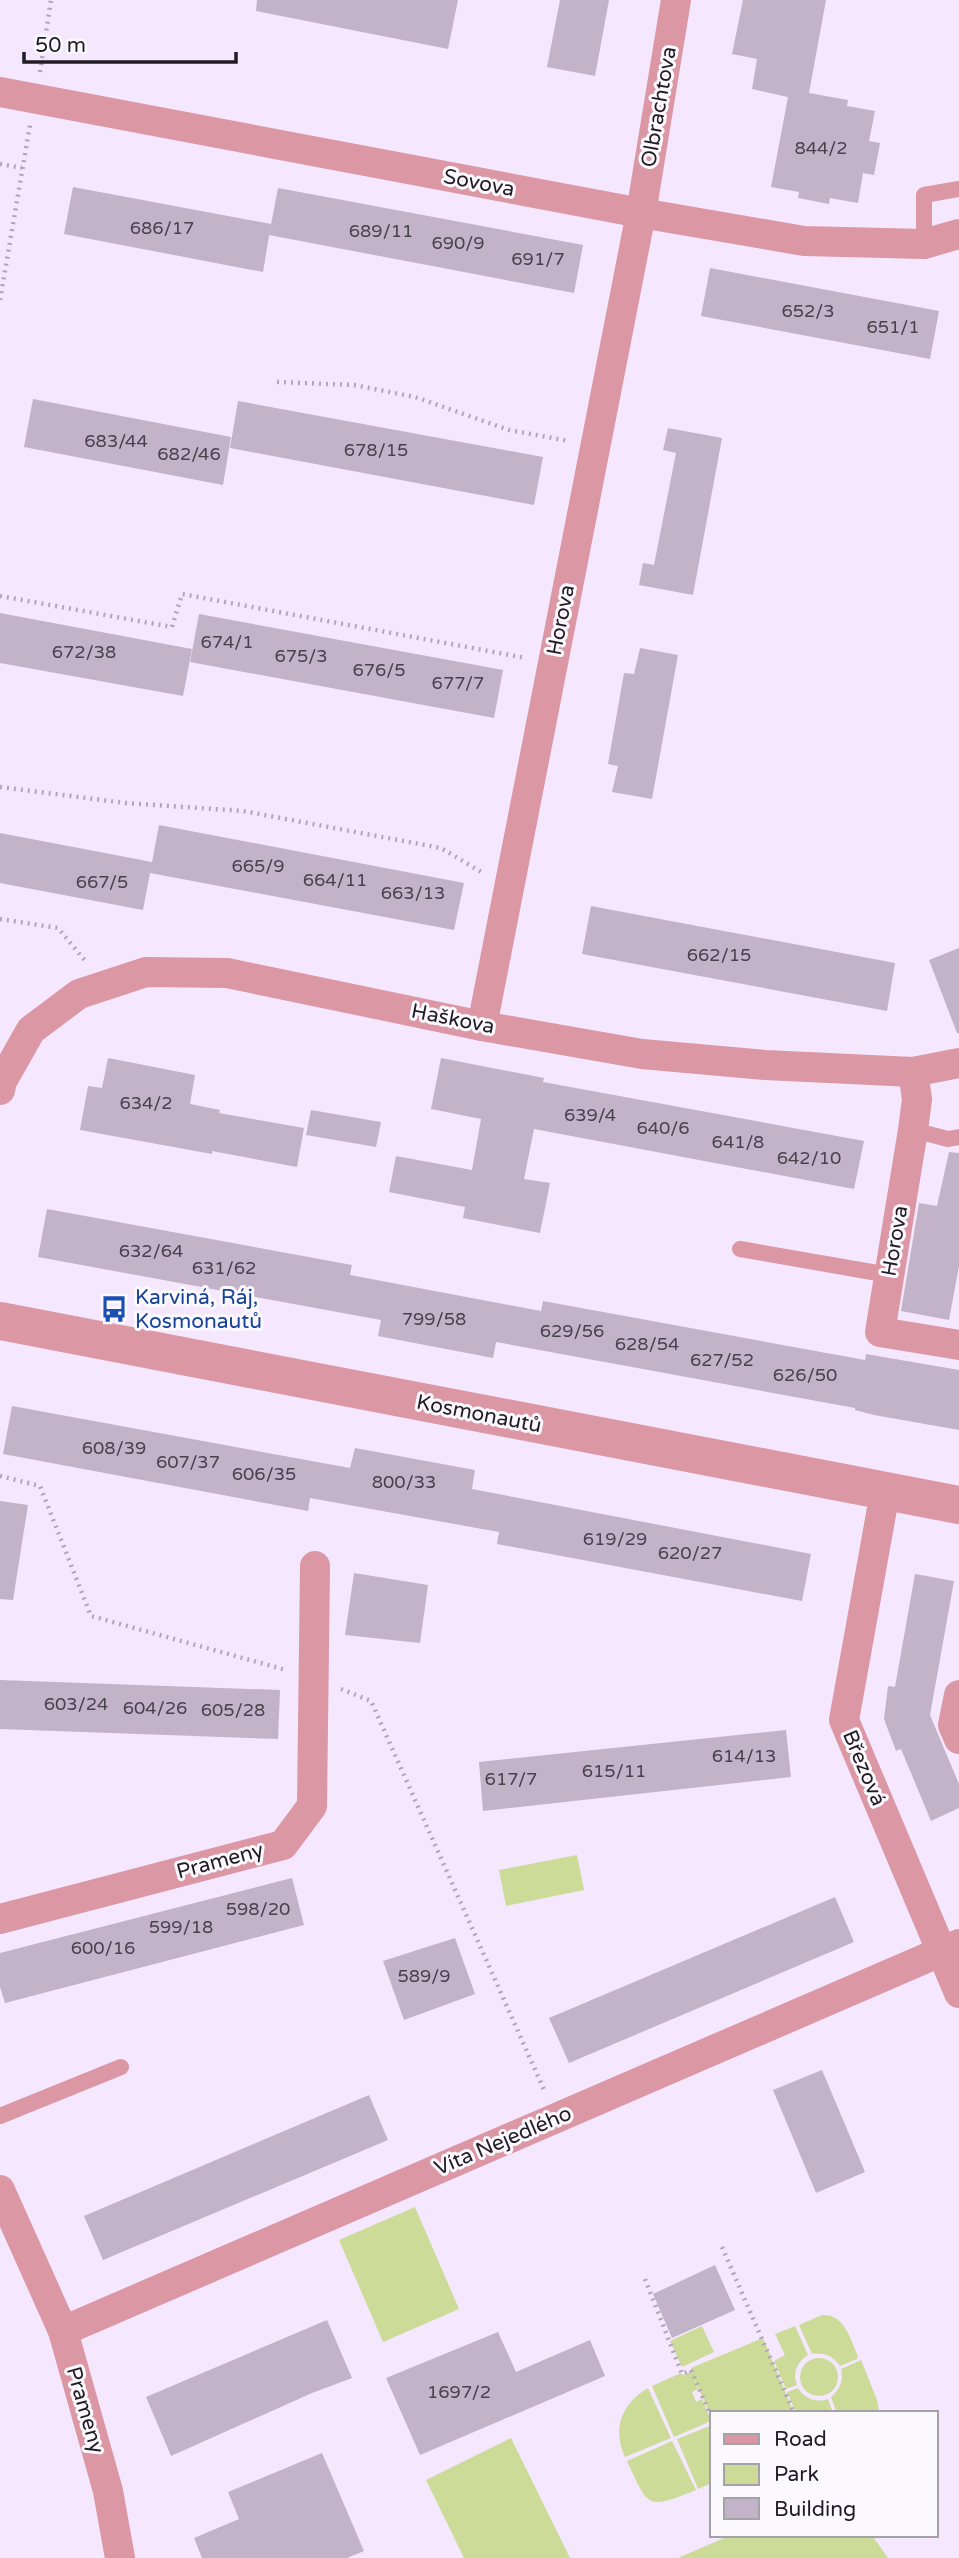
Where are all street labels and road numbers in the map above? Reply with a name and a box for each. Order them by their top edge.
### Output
street label: Olbrachtova [636,45,682,169]
street label: Sovova [441,164,517,202]
street label: Horova [542,583,580,657]
street label: Haškova [409,999,497,1039]
street label: Horova [876,1204,914,1278]
street label: Kosmonautů [414,1390,544,1438]
street label: Březová [837,1726,891,1810]
street label: Prameny [174,1837,266,1885]
street label: Víta Nejedlého [431,2101,575,2181]
street label: Prameny [61,2364,109,2456]

